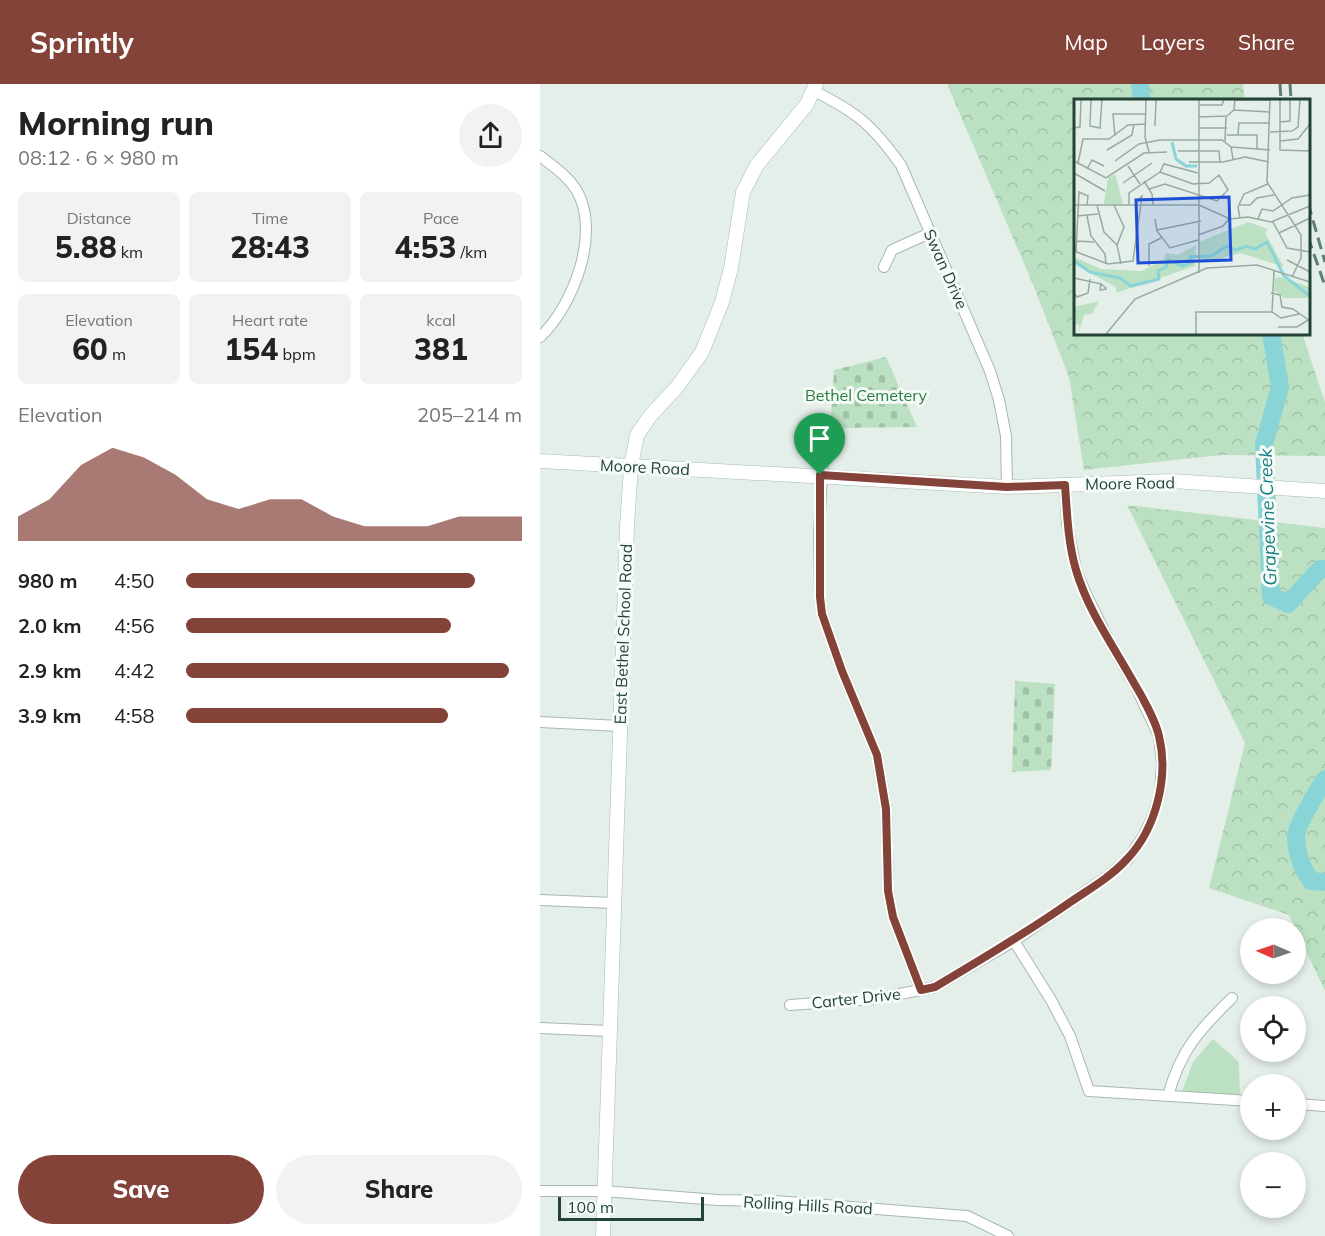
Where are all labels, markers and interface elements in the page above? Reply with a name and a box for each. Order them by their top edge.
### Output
text: Sprintly [30,25,134,60]
text: Map [1065,29,1108,55]
text: Layers [1141,29,1205,55]
text: Share [1238,29,1295,55]
inset map [1074,99,1310,334]
text: Morning run [18,102,214,143]
button: share [459,104,522,167]
text: 08:12 · 6 × 980 m [18,145,179,170]
text: Distance [67,208,131,228]
text: Time [252,208,288,228]
text: Pace [423,208,459,228]
street label: Swan Drive [919,226,973,312]
text: 5.88 [55,228,117,266]
text: 28:43 [230,228,310,266]
text: 4:53 [395,228,456,266]
text: km [117,242,143,262]
text: /km [456,242,487,262]
text: Elevation [65,310,133,330]
text: Heart rate [232,310,308,330]
text: kcal [426,310,456,330]
text: 60 [72,330,108,368]
text: 154 [224,330,278,368]
text: 381 [414,330,468,368]
text: m [108,344,126,364]
text: bpm [278,344,316,364]
park label: Bethel Cemetery [805,385,928,405]
text: Elevation [18,402,103,427]
text: 205–214 m [417,402,522,427]
pin [794,413,845,475]
icon: arrive [803,422,836,455]
water label: Grapevine Creek [1254,447,1281,586]
street label: Moore Road [600,455,690,479]
street label: Moore Road [1085,472,1175,494]
street label: East Bethel School Road [610,543,636,725]
text: 980 m [18,568,77,593]
text: 4:50 [114,568,155,593]
text: 2.0 km [18,613,81,638]
text: 4:56 [114,613,155,638]
text: 2.9 km [18,658,81,683]
text: 4:42 [114,658,155,683]
text: 3.9 km [18,703,81,728]
text: 4:58 [114,703,155,728]
north arrow [1240,918,1306,984]
map controls [1240,918,1306,1218]
street label: Carter Drive [811,983,901,1013]
button: locate [1240,996,1306,1062]
button: + [1240,1074,1306,1140]
button: − [1240,1152,1306,1218]
button: Save [18,1155,264,1224]
button: Share [276,1155,522,1224]
street label: Rolling Hills Road [743,1192,873,1218]
scale bar [558,1194,704,1222]
text: 100 m [567,1197,614,1217]

